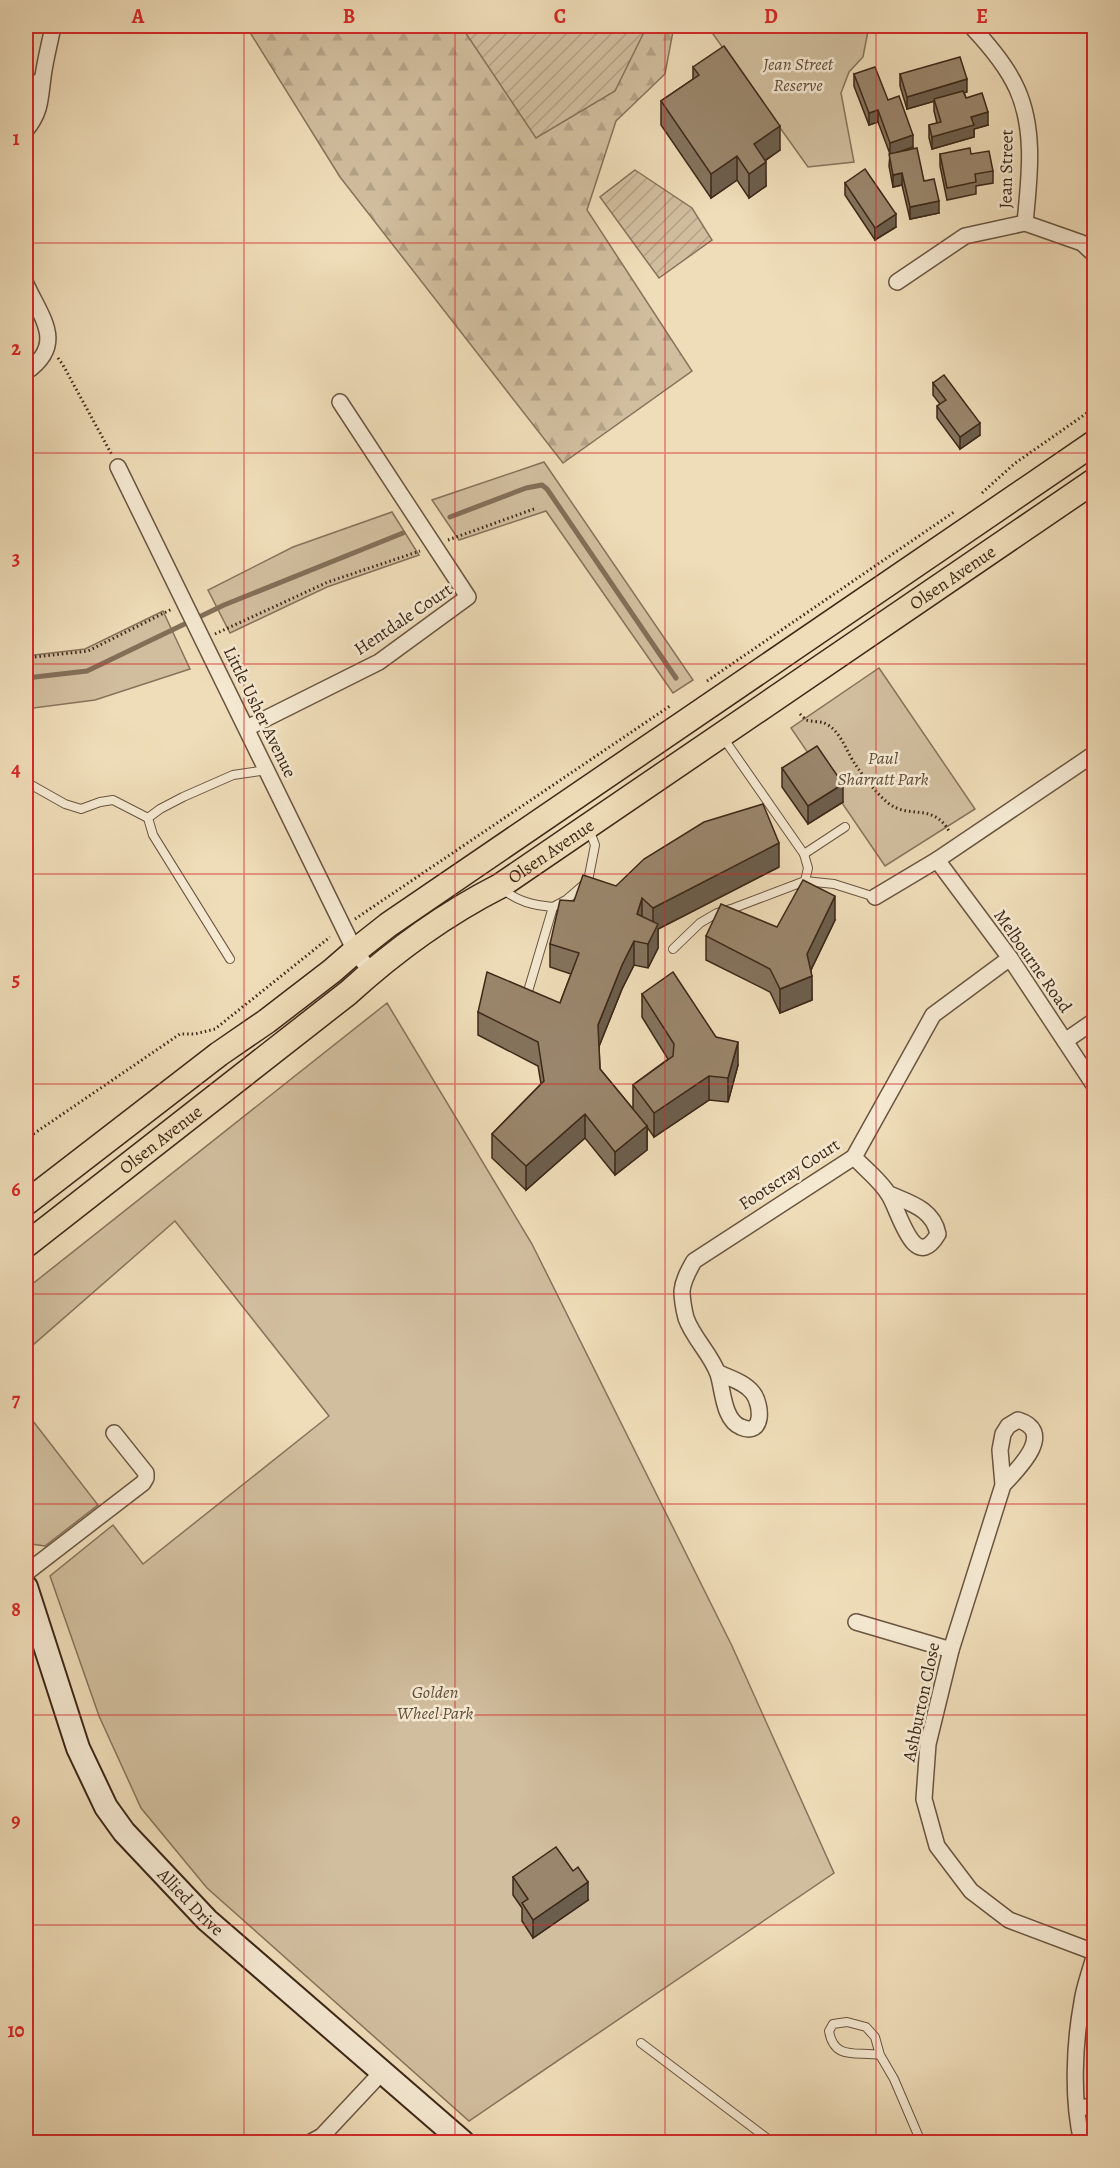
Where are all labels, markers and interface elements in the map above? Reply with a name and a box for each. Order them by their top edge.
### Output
text: A [131,3,145,30]
text: B [343,3,355,30]
text: C [554,3,566,30]
text: D [764,3,778,30]
text: E [976,3,988,30]
park label: Jean Street Reserve [762,52,834,97]
text: 1 [12,125,20,152]
street label: Jean Street [993,129,1019,209]
text: 2 [11,335,21,362]
street label: Olsen Avenue [905,540,1000,615]
text: 3 [12,545,20,572]
street label: Hentdale Court [349,577,457,661]
street label: Little Usher Avenue [218,642,302,782]
park label: Paul Sharratt Park [837,746,929,791]
text: 4 [11,756,21,783]
street label: Olsen Avenue [503,813,599,889]
street label: Melbourne Road [988,905,1078,1018]
text: 5 [12,966,20,993]
street label: Olsen Avenue [114,1100,207,1180]
street label: Footscray Court [734,1132,844,1216]
text: 6 [11,1176,21,1203]
text: 7 [12,1386,21,1413]
text: 8 [11,1596,21,1623]
street label: Ashburton Close [896,1640,945,1765]
park label: Golden Wheel Park [397,1680,473,1725]
text: 9 [11,1807,21,1834]
street label: Allied Drive [151,1862,229,1941]
text: 10 [7,2017,25,2044]

